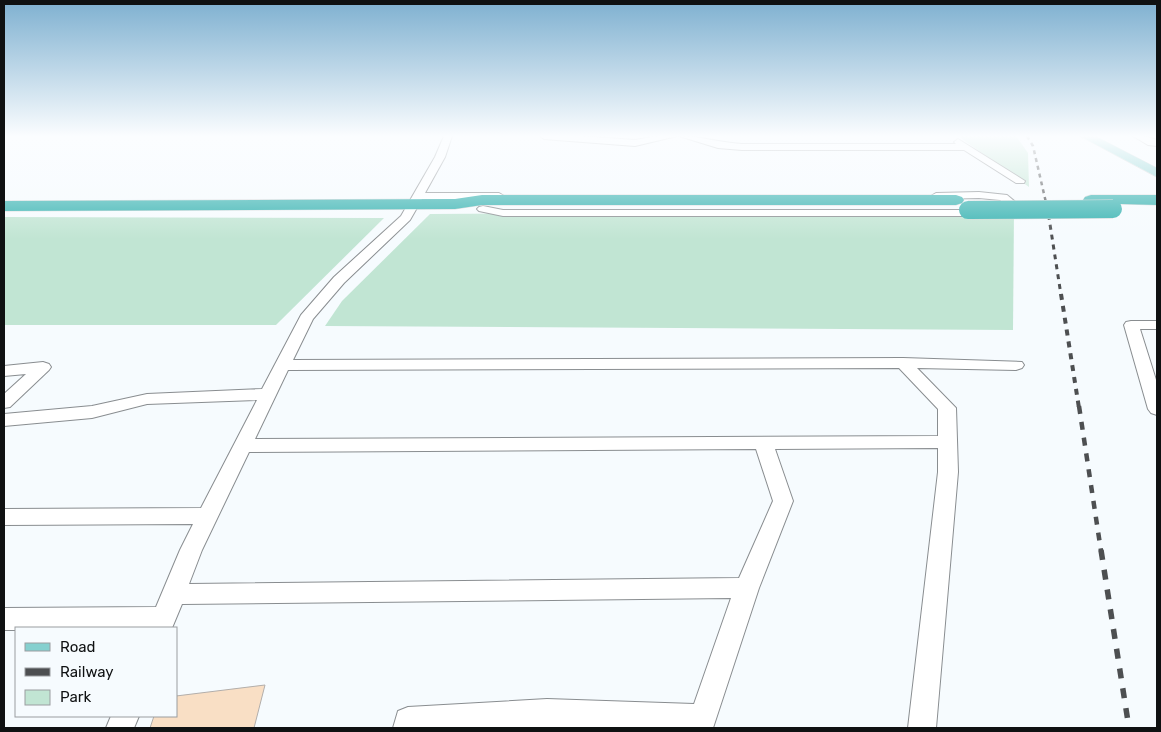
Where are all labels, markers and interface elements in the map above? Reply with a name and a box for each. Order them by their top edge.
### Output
legend [15,627,178,717]
text: Road [60,638,96,656]
text: Railway [60,663,114,681]
text: Park [60,688,91,706]

